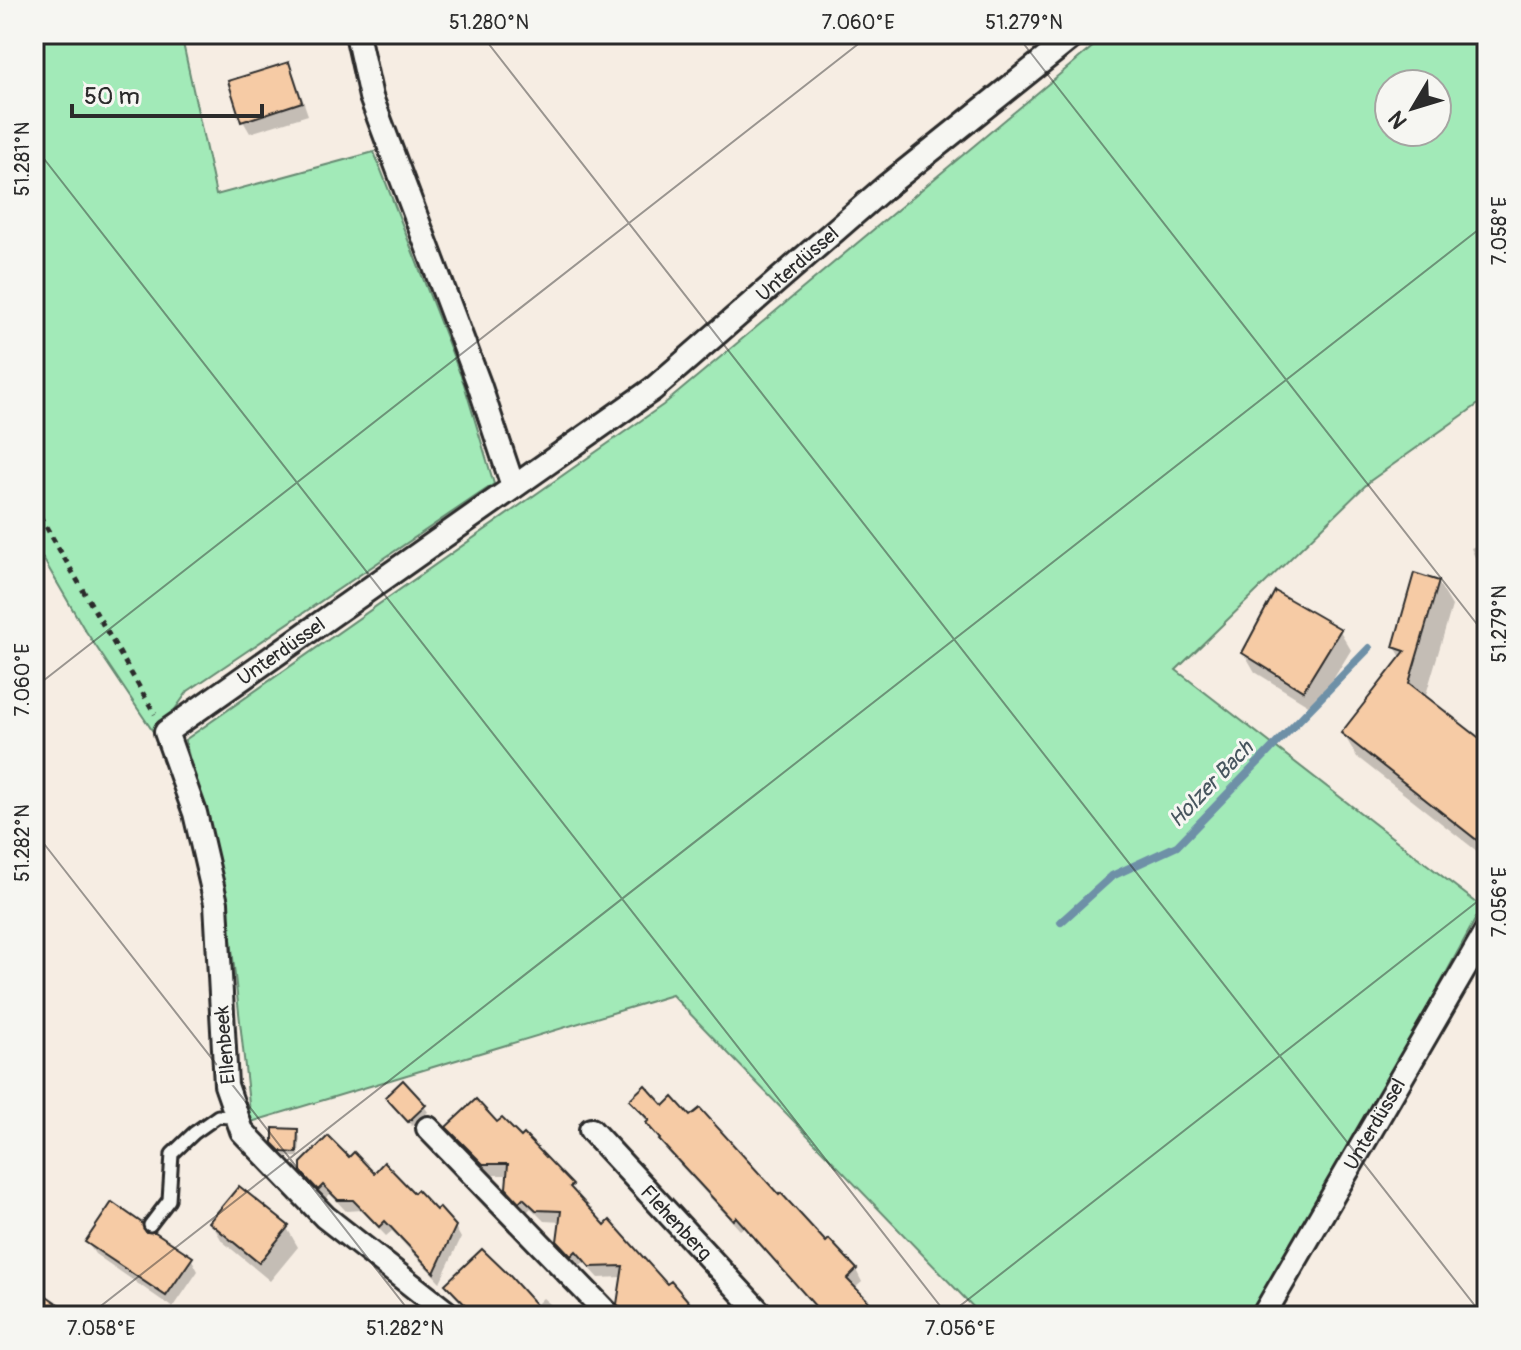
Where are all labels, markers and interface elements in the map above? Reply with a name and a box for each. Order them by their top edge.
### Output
text: 51.280°N [449,10,529,35]
text: 7.060°E [821,10,895,35]
text: 51.279°N [985,10,1063,35]
scale bar [72,68,262,118]
north arrow [1373,68,1453,148]
text: 50 m [84,82,140,111]
text: N [1382,105,1414,134]
text: 51.281°N [10,122,35,196]
text: 7.058°E [1487,197,1512,265]
street label: Unterdüssel [751,221,844,306]
text: 51.279°N [1487,585,1512,663]
street label: Unterdüssel [232,611,330,690]
text: 7.060°E [10,643,35,717]
water label: Holzer Bach [1163,733,1260,833]
text: 51.282°N [10,804,35,882]
text: 7.056°E [1487,867,1512,937]
street label: Ellenbeek [209,1004,241,1085]
street label: Unterdüssel [1338,1074,1411,1174]
street label: Flehenberg [636,1180,718,1265]
text: 7.058°E [67,1316,135,1341]
text: 51.282°N [366,1316,444,1341]
text: 7.056°E [925,1316,995,1341]

